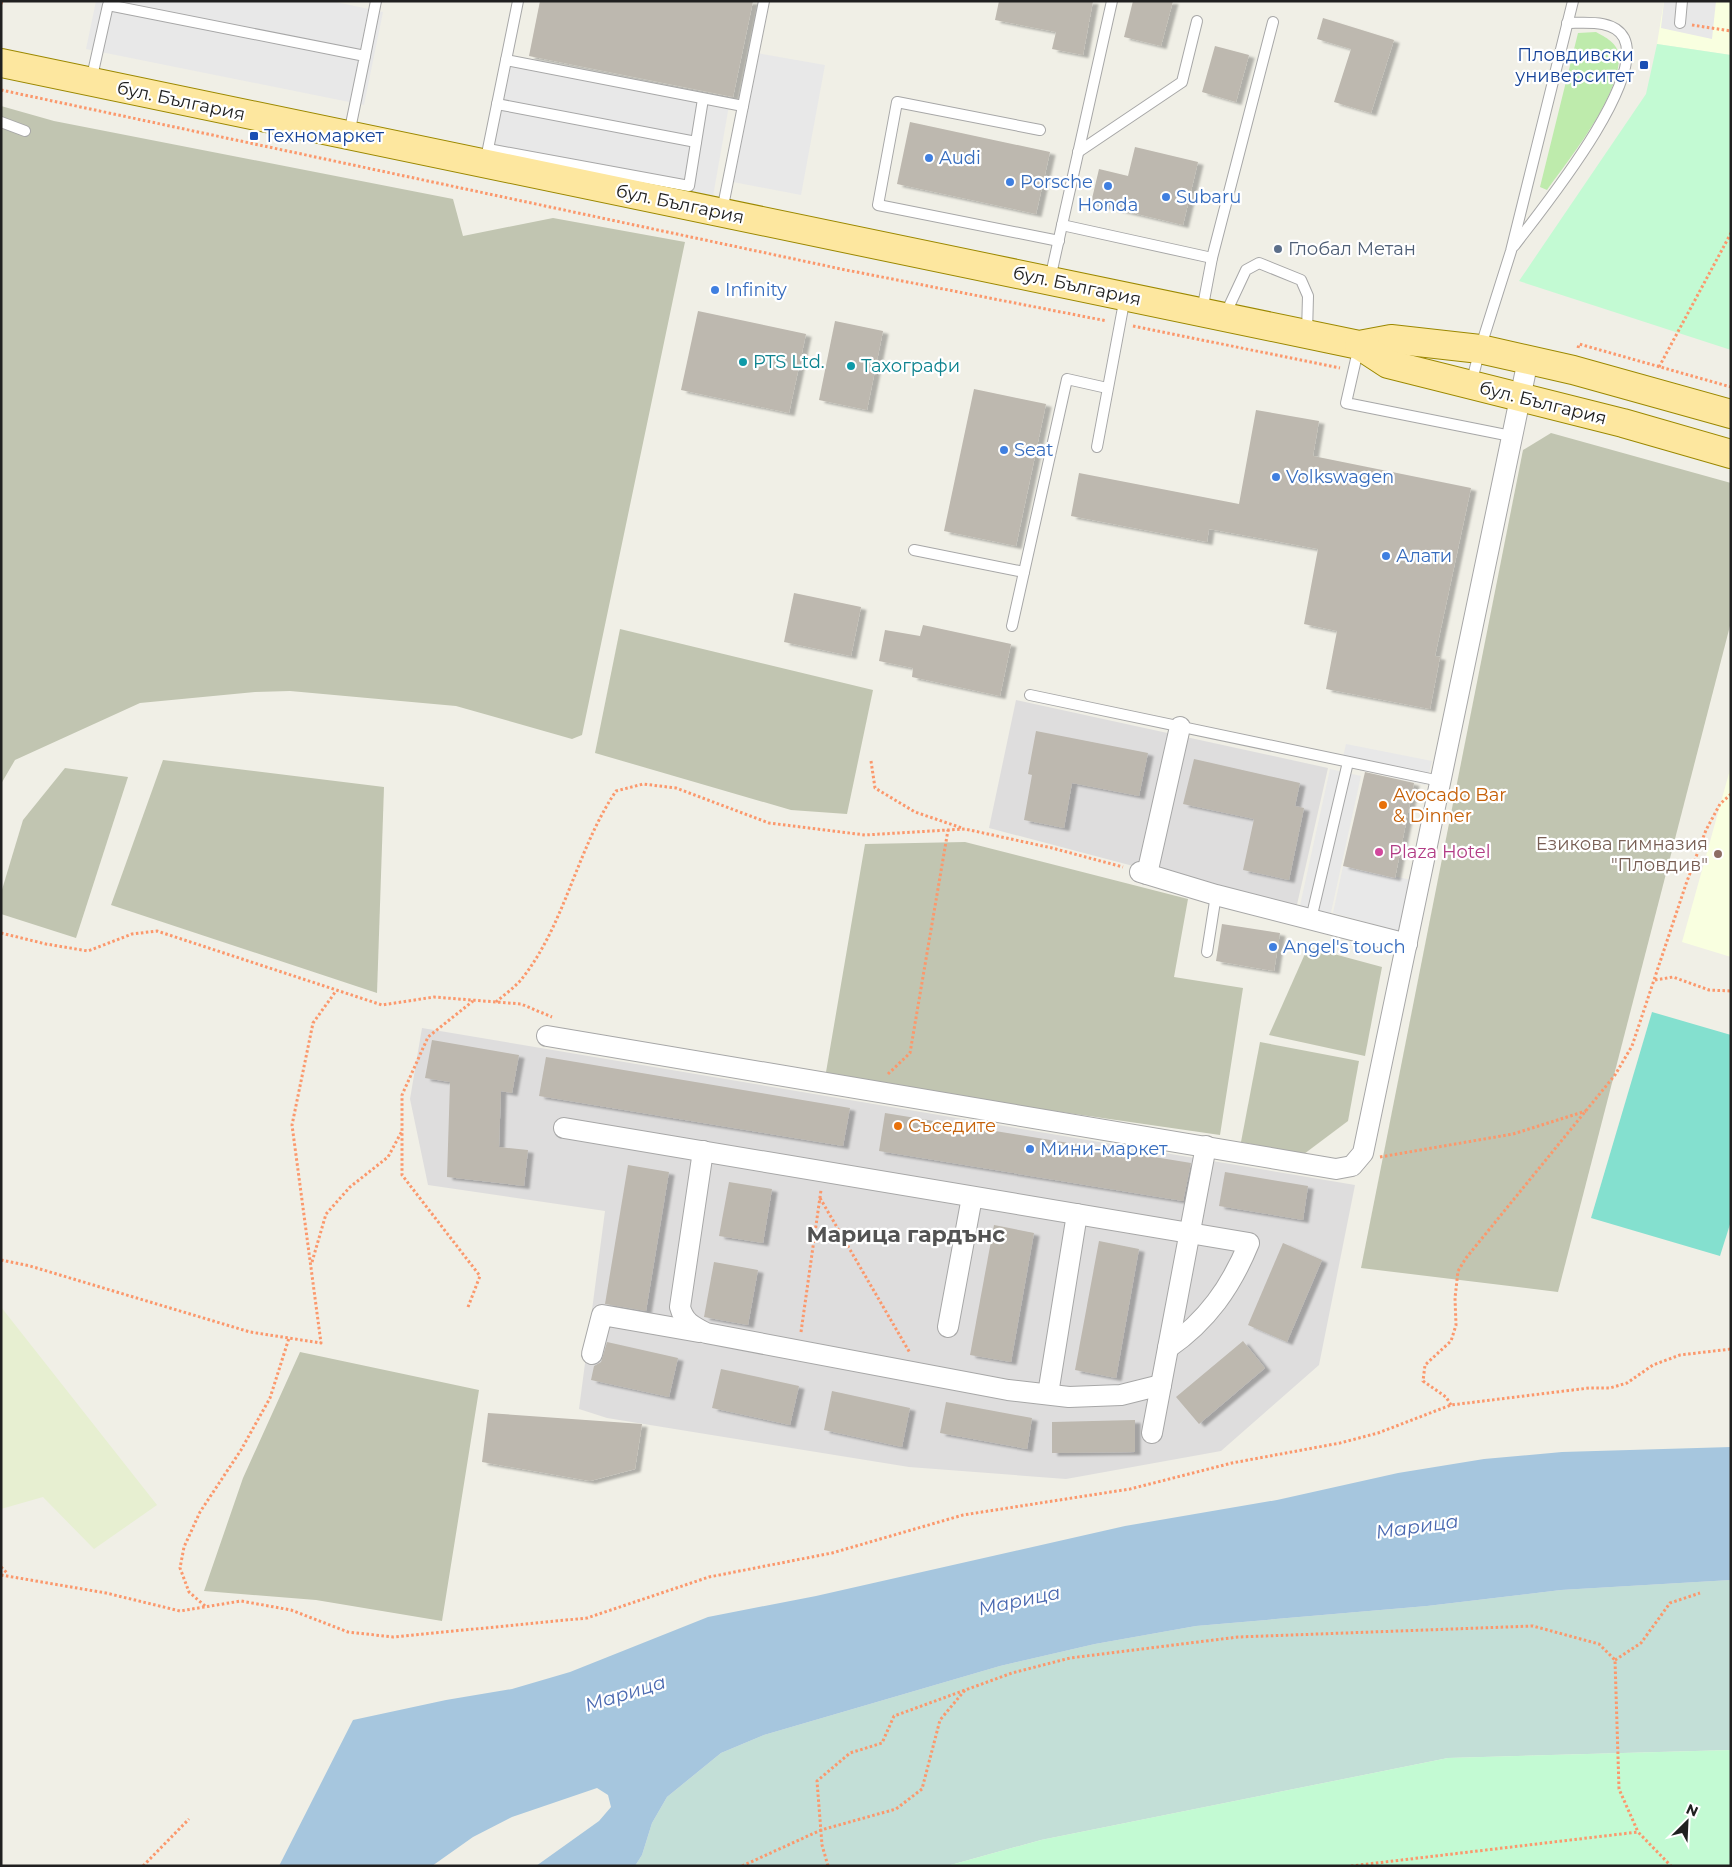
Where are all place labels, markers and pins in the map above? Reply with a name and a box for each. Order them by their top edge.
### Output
place label: Пловдивски университет [1514,44,1634,87]
marker: Пловдивски университет [1638,59,1650,71]
place label: Техномаркет [264,125,384,147]
marker: Техномаркет [248,130,260,142]
place label: Audi [939,147,981,169]
marker: Audi [923,152,935,164]
place label: Porsche [1020,171,1093,193]
marker: Porsche [1004,176,1016,188]
marker: Honda [1102,180,1114,192]
place label: Subaru [1176,186,1241,208]
marker: Subaru [1160,191,1172,203]
place label: Honda [1078,194,1138,216]
place label: Глобал Метан [1288,238,1416,260]
marker: Глобал Метан [1272,243,1284,255]
place label: Infinity [725,279,787,301]
marker: Infinity [709,284,721,296]
place label: PTS Ltd. [753,351,825,373]
place label: Тахографи [861,355,960,377]
marker: PTS Ltd. [737,356,749,368]
marker: Тахографи [845,360,857,372]
place label: Seat [1014,439,1054,461]
marker: Seat [998,444,1010,456]
place label: Volkswagen [1286,466,1394,488]
marker: Volkswagen [1270,471,1282,483]
place label: Алати [1396,545,1452,567]
marker: Алати [1380,550,1392,562]
place label: Avocado Bar & Dinner [1393,784,1507,827]
marker: Avocado Bar & Dinner [1377,799,1389,811]
place label: Езикова гимназия "Пловдив" [1536,833,1708,876]
place label: Plaza Hotel [1389,841,1491,863]
marker: Plaza Hotel [1373,846,1385,858]
marker: Езикова гимназия "Пловдив" [1712,848,1724,860]
place label: Angel's touch [1283,936,1406,958]
marker: Angel's touch [1267,941,1279,953]
place label: Съседите [908,1115,996,1137]
marker: Съседите [892,1120,904,1132]
place label: Мини-маркет [1040,1138,1168,1160]
marker: Мини-маркет [1024,1143,1036,1155]

